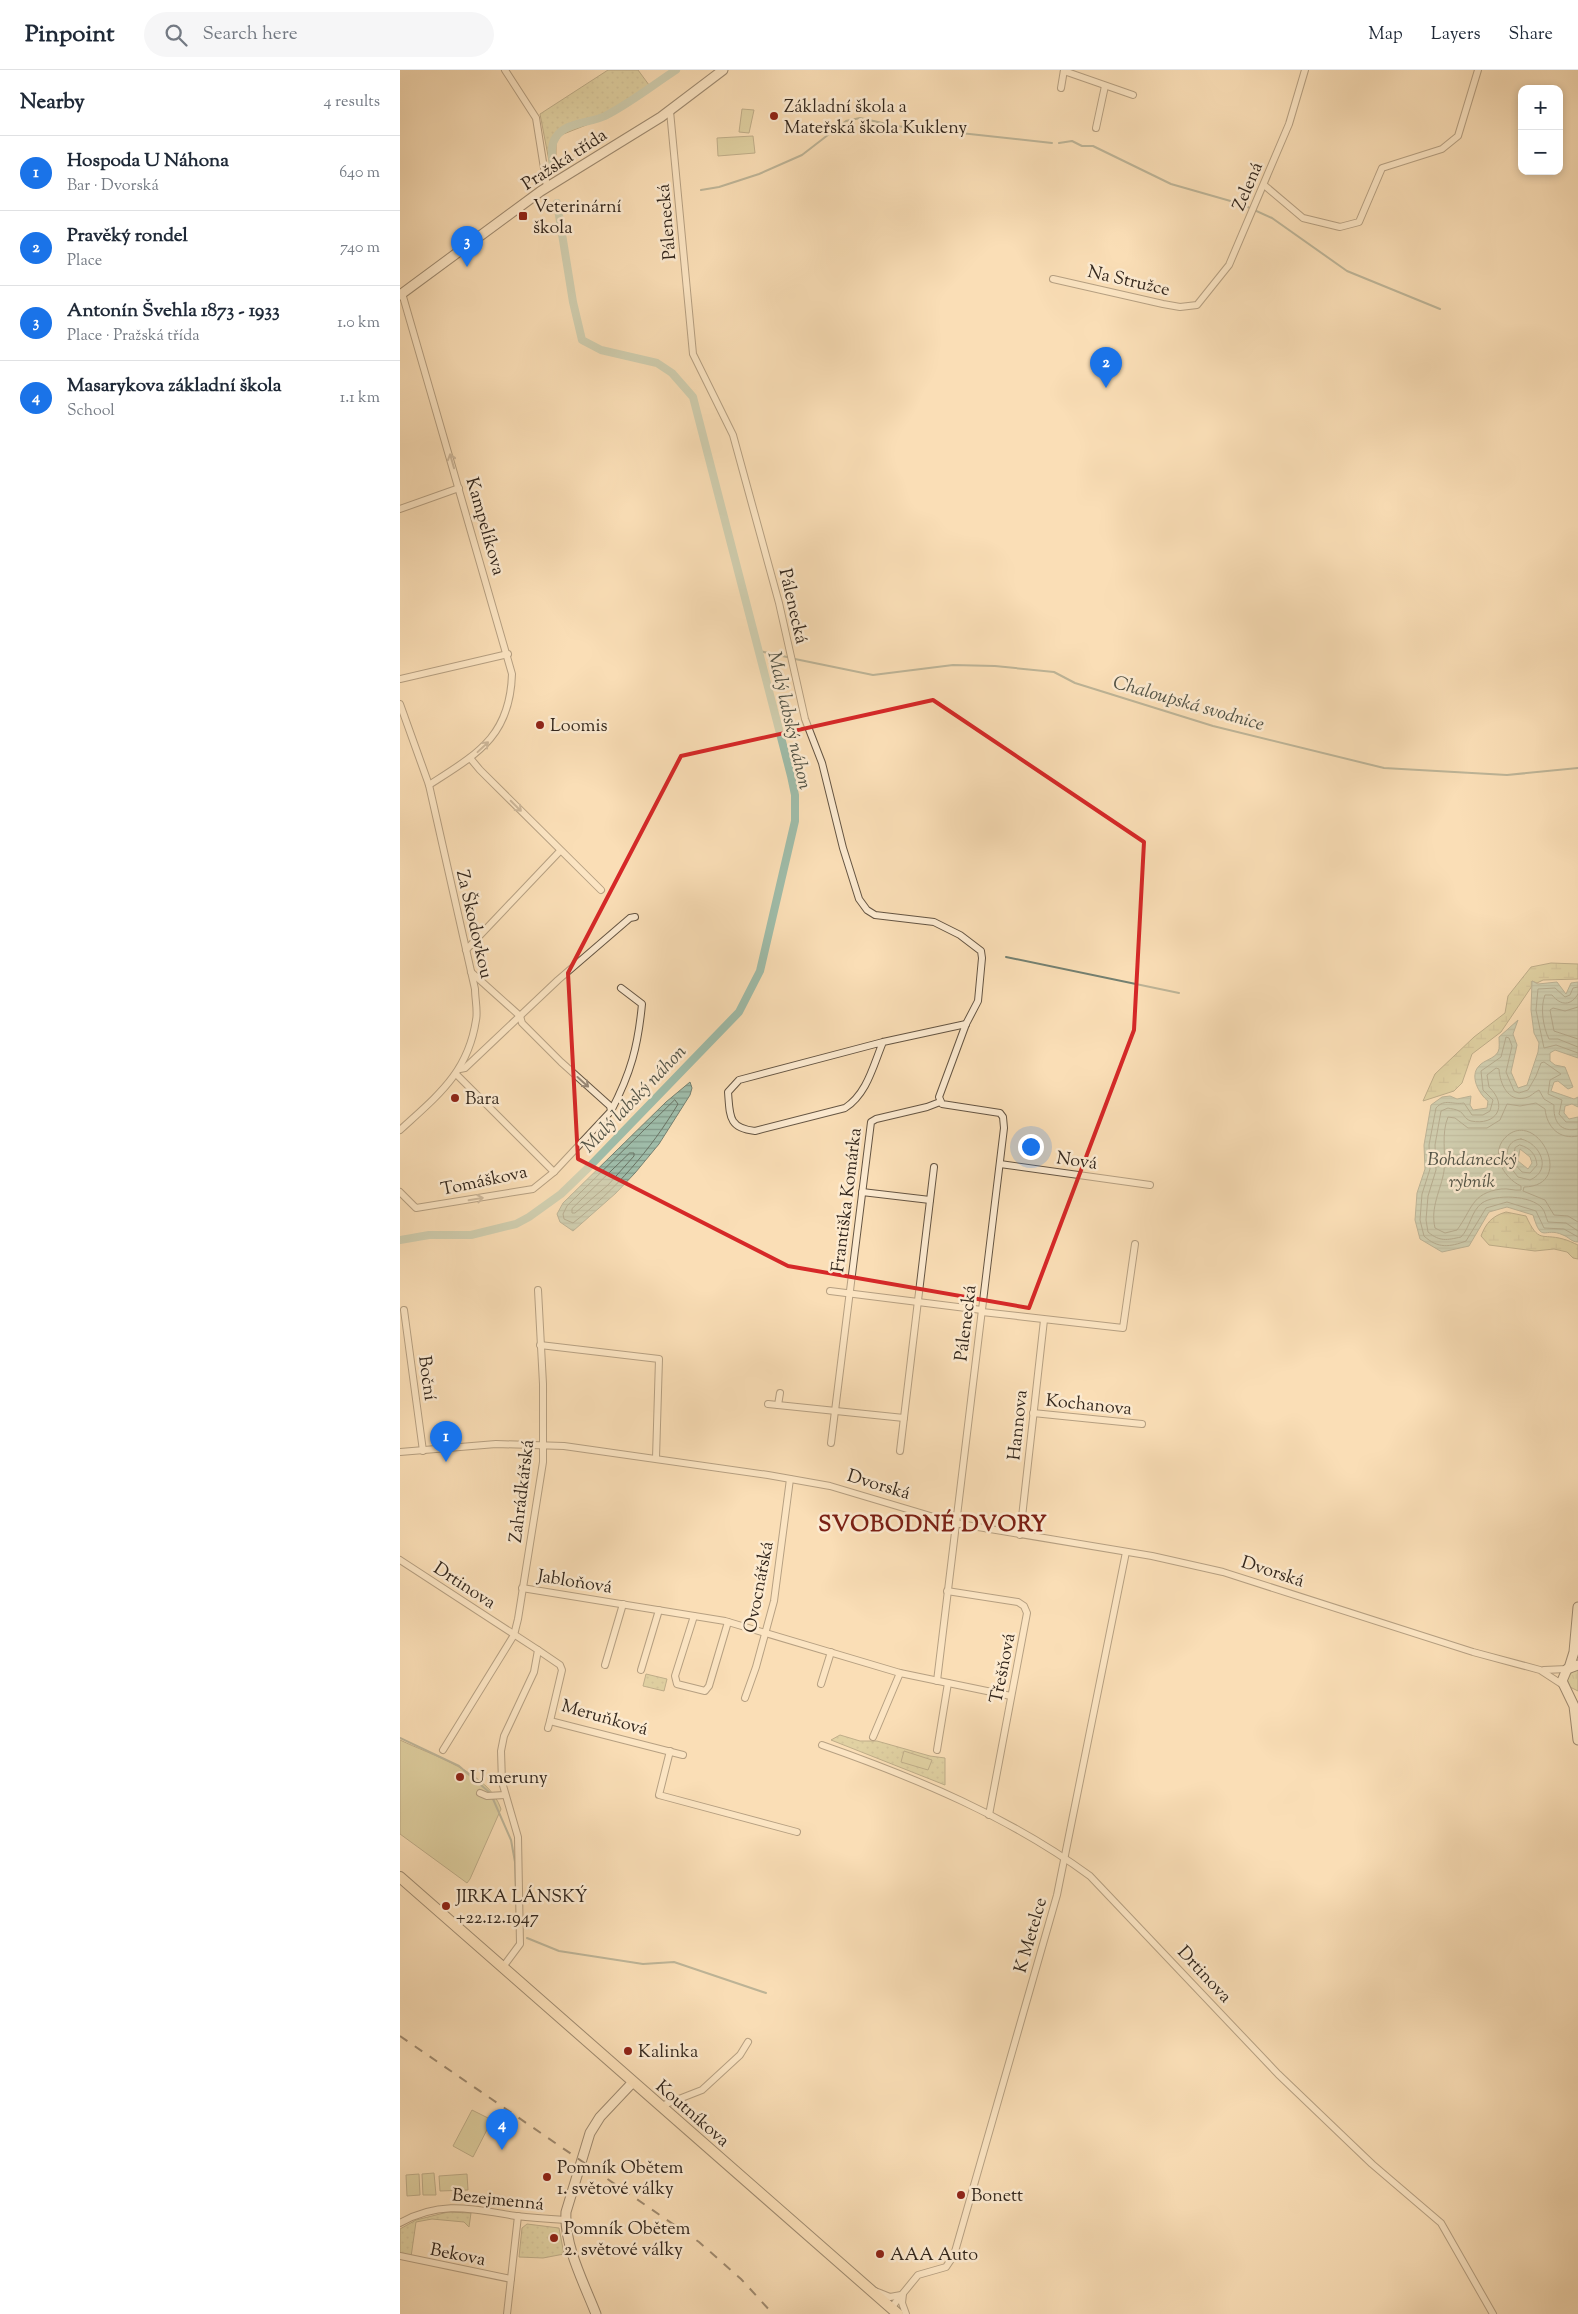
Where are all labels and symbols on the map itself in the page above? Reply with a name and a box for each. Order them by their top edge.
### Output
place label: Základní škola a Mateřská škola Kukleny [784,95,967,142]
marker: Základní škola a Mateřská škola Kukleny [768,110,780,122]
street label: Pražská třída [517,123,613,198]
street label: Zelená [1227,158,1271,215]
street label: Pálenecká [652,183,684,261]
place label: Veterinární škola [533,195,622,242]
marker: Veterinární škola [517,210,529,222]
pin: 3 [451,226,483,267]
street label: Na Stružce [1085,260,1172,304]
pin: 2 [1090,347,1122,388]
one-way arrow [446,453,456,469]
street label: Kampelíkova [458,474,510,579]
street label: Pálenecká [771,566,813,647]
water label: Malý labský náhon [760,649,818,792]
water label: Chaloupská svodnice [1109,670,1268,739]
place label: Loomis [550,714,608,740]
marker: Loomis [534,719,546,731]
one-way arrow [476,741,489,753]
one-way arrow [510,800,522,813]
street label: Za Škodovkou [448,868,498,981]
water label: Malý labský náhon [576,1040,693,1160]
one-way arrow [576,1076,589,1088]
place label: Bara [465,1087,499,1113]
marker: Bara [449,1092,461,1104]
street label: Františka Komárka [826,1127,870,1274]
your location [1018,1134,1044,1160]
street label: Nová [1055,1146,1099,1178]
water label: Bohdanecký rybník [1427,1147,1517,1196]
street label: Tomáškova [439,1160,530,1204]
one-way arrow [468,1194,484,1204]
street label: Pálenecká [949,1284,985,1363]
street label: Boční [410,1354,442,1402]
street label: Hannova [1002,1389,1036,1462]
street label: Kochanova [1044,1389,1133,1423]
pin: 1 [430,1421,462,1462]
street label: Zahrádkářská [504,1438,542,1544]
street label: Dvorská [844,1464,913,1508]
district label: SVOBODNÉ DVORY [818,1509,1048,1542]
street label: Ovocnářská [738,1539,782,1635]
street label: Dvorská [1237,1551,1307,1595]
street label: Drtinova [428,1557,500,1617]
street label: Jabloňová [534,1564,614,1602]
street label: Třešňová [984,1631,1023,1706]
street label: Meruňková [558,1694,651,1744]
place label: U meruny [470,1766,548,1792]
marker: U meruny [454,1771,466,1783]
place label: JIRKA LÁNSKÝ +22.12.1947 [455,1885,588,1932]
street label: K Metelce [1009,1895,1055,1976]
marker: JIRKA LÁNSKÝ +22.12.1947 [440,1900,452,1912]
street label: Drtinova [1170,1941,1237,2010]
place label: Kalinka [638,2040,698,2066]
marker: Kalinka [622,2045,634,2057]
street label: Koutníkova [649,2075,735,2154]
pin: 4 [486,2109,518,2150]
place label: Pomník Obětem 1. světové války [557,2156,684,2203]
marker: Pomník Obětem 1. světové války [541,2171,553,2183]
street label: Bezejmenná [450,2183,545,2219]
place label: Bonett [971,2184,1023,2210]
marker: Bonett [955,2189,967,2201]
place label: Pomník Obětem 2. světové války [564,2217,691,2264]
marker: Pomník Obětem 2. světové války [548,2232,560,2244]
street label: Bekova [428,2238,488,2274]
place label: AAA Auto [890,2243,978,2269]
marker: AAA Auto [874,2248,886,2260]

